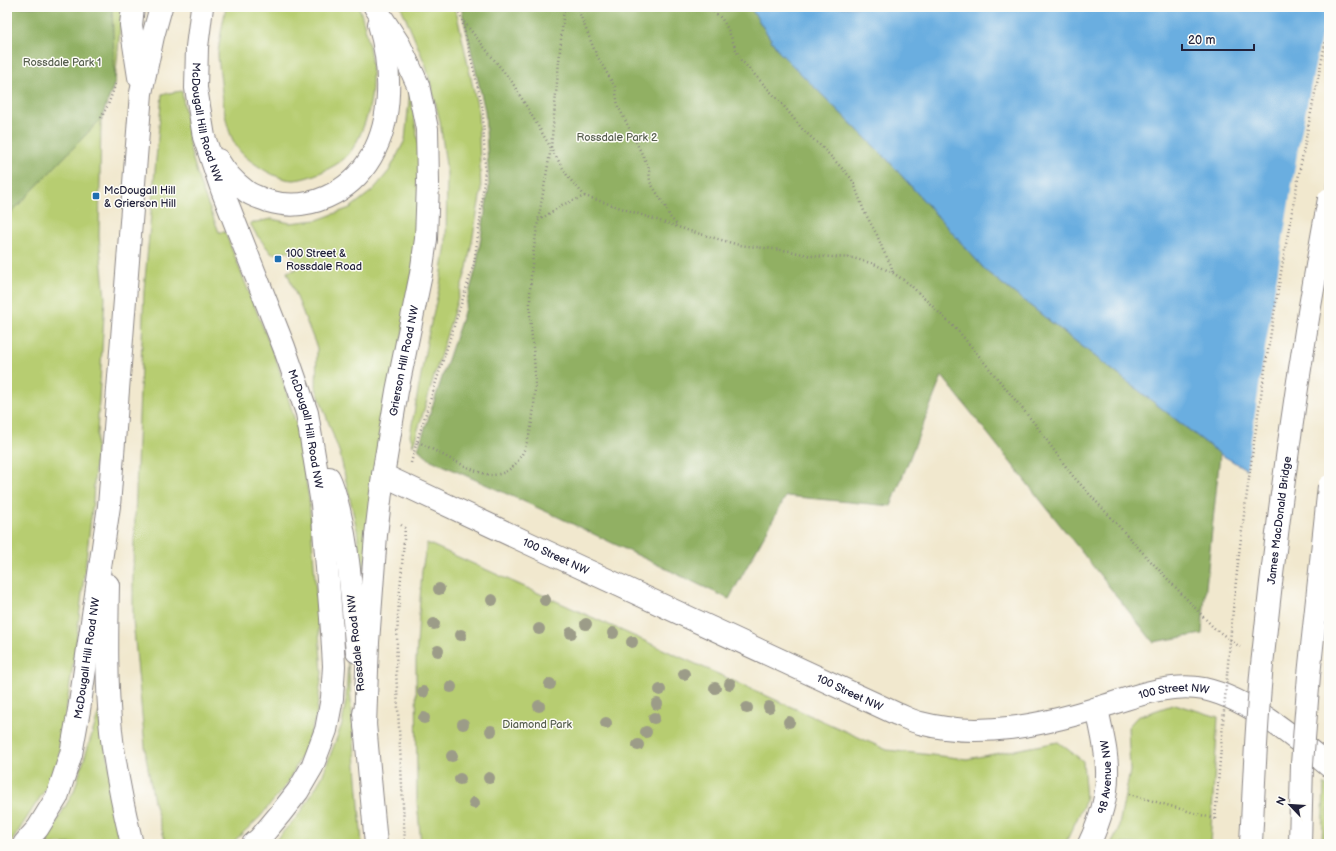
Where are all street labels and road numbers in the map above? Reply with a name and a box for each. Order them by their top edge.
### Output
street label: McDougall Hill Road NW [189,62,225,184]
street label: Grierson Hill Road NW [386,304,421,417]
street label: McDougall Hill Road NW [286,368,326,490]
street label: James MacDonald Bridge [1264,455,1294,585]
street label: 100 Street NW [521,535,591,577]
street label: Rossdale Road NW [344,594,368,692]
street label: McDougall Hill Road NW [71,597,102,720]
street label: 100 Street NW [815,671,885,713]
street label: 100 Street NW [1137,681,1211,701]
street label: 98 Avenue NW [1095,739,1114,815]

